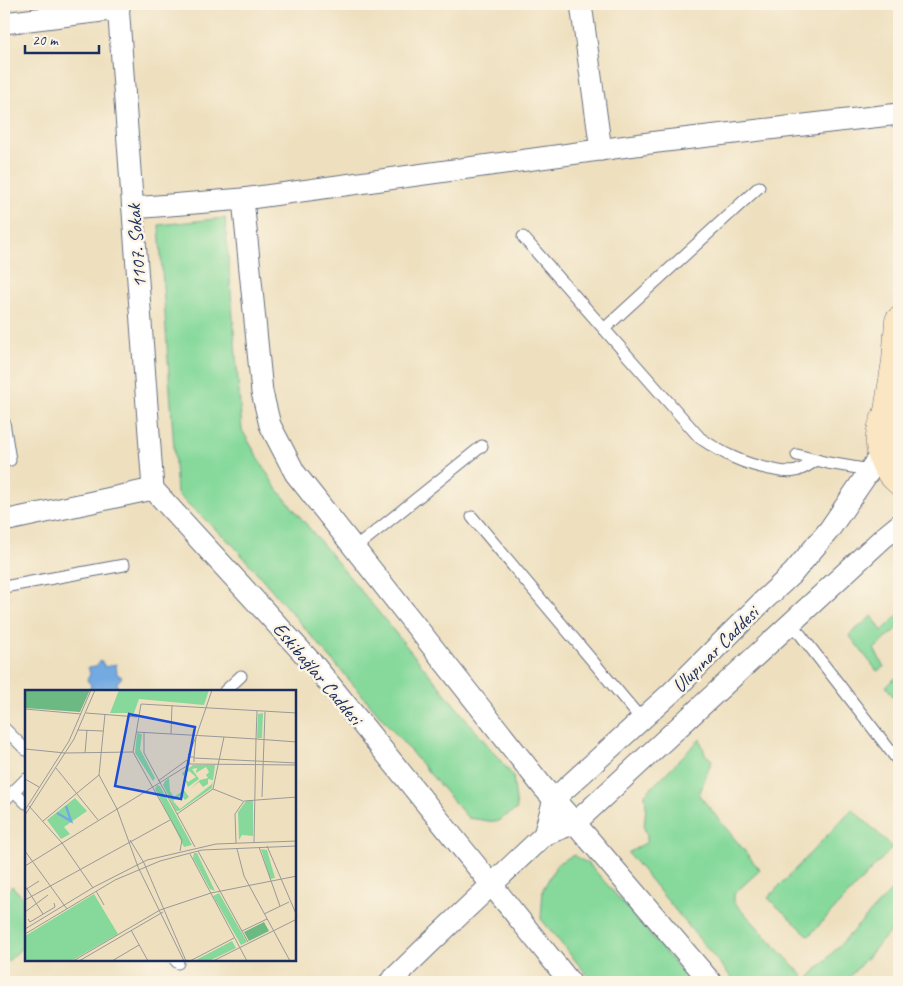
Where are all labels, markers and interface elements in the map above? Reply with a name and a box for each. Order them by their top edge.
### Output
scale bar [25,22,99,54]
text: 20 m [32,31,59,50]
street label: 1107. Sokak [121,201,152,289]
street label: Ulupınar Caddesi [667,599,766,698]
street label: Eskibağlar Caddesi [267,617,369,732]
inset map [25,690,296,961]

